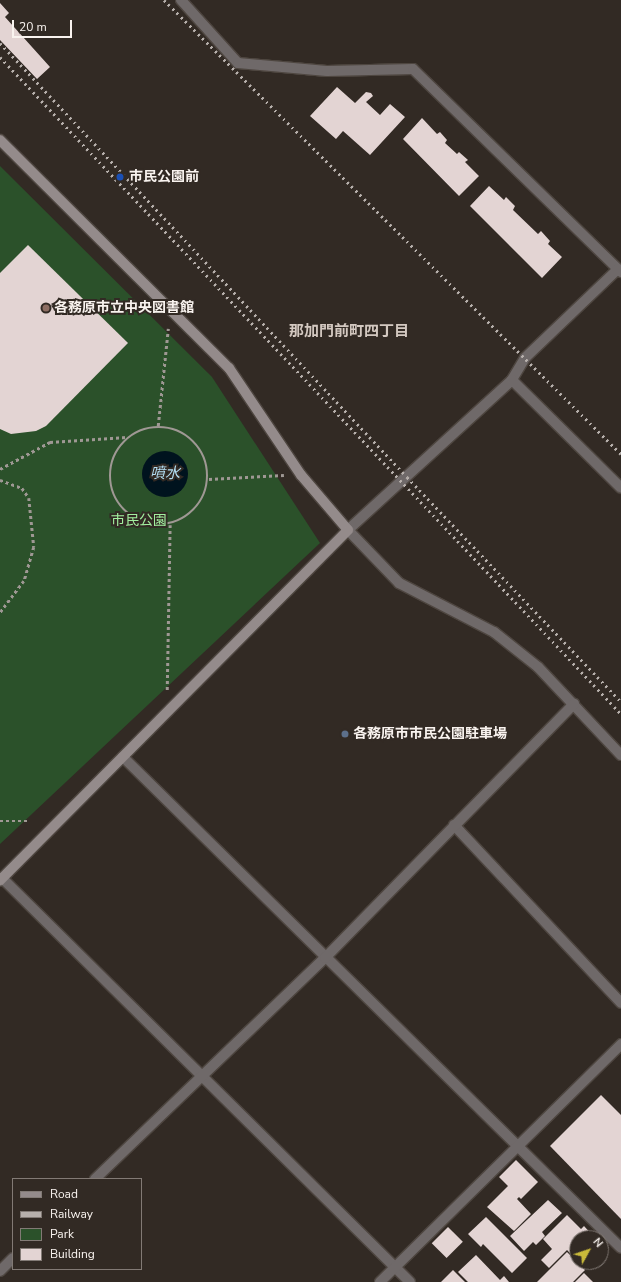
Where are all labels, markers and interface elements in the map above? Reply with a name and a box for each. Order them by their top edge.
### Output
scale bar [14,12,74,38]
text: 20 m [19,19,47,35]
place label: 市民公園前 [129,169,199,185]
marker: 市民公園前 [114,171,126,183]
place label: 各務原市立中央図書館 [54,300,194,316]
marker: 各務原市立中央図書館 [41,303,51,313]
district label: 那加門前町四丁目 [289,323,409,341]
water label: 噴水 [150,465,180,483]
park label: 市民公園 [111,513,167,529]
place label: 各務原市市民公園駐車場 [353,726,507,742]
marker: 各務原市市民公園駐車場 [340,729,350,739]
legend [12,1178,142,1270]
text: Road [50,1186,78,1202]
text: Railway [50,1206,93,1222]
text: Park [50,1226,74,1242]
north arrow [569,1230,609,1270]
text: N [589,1235,606,1251]
text: Building [50,1246,95,1262]

